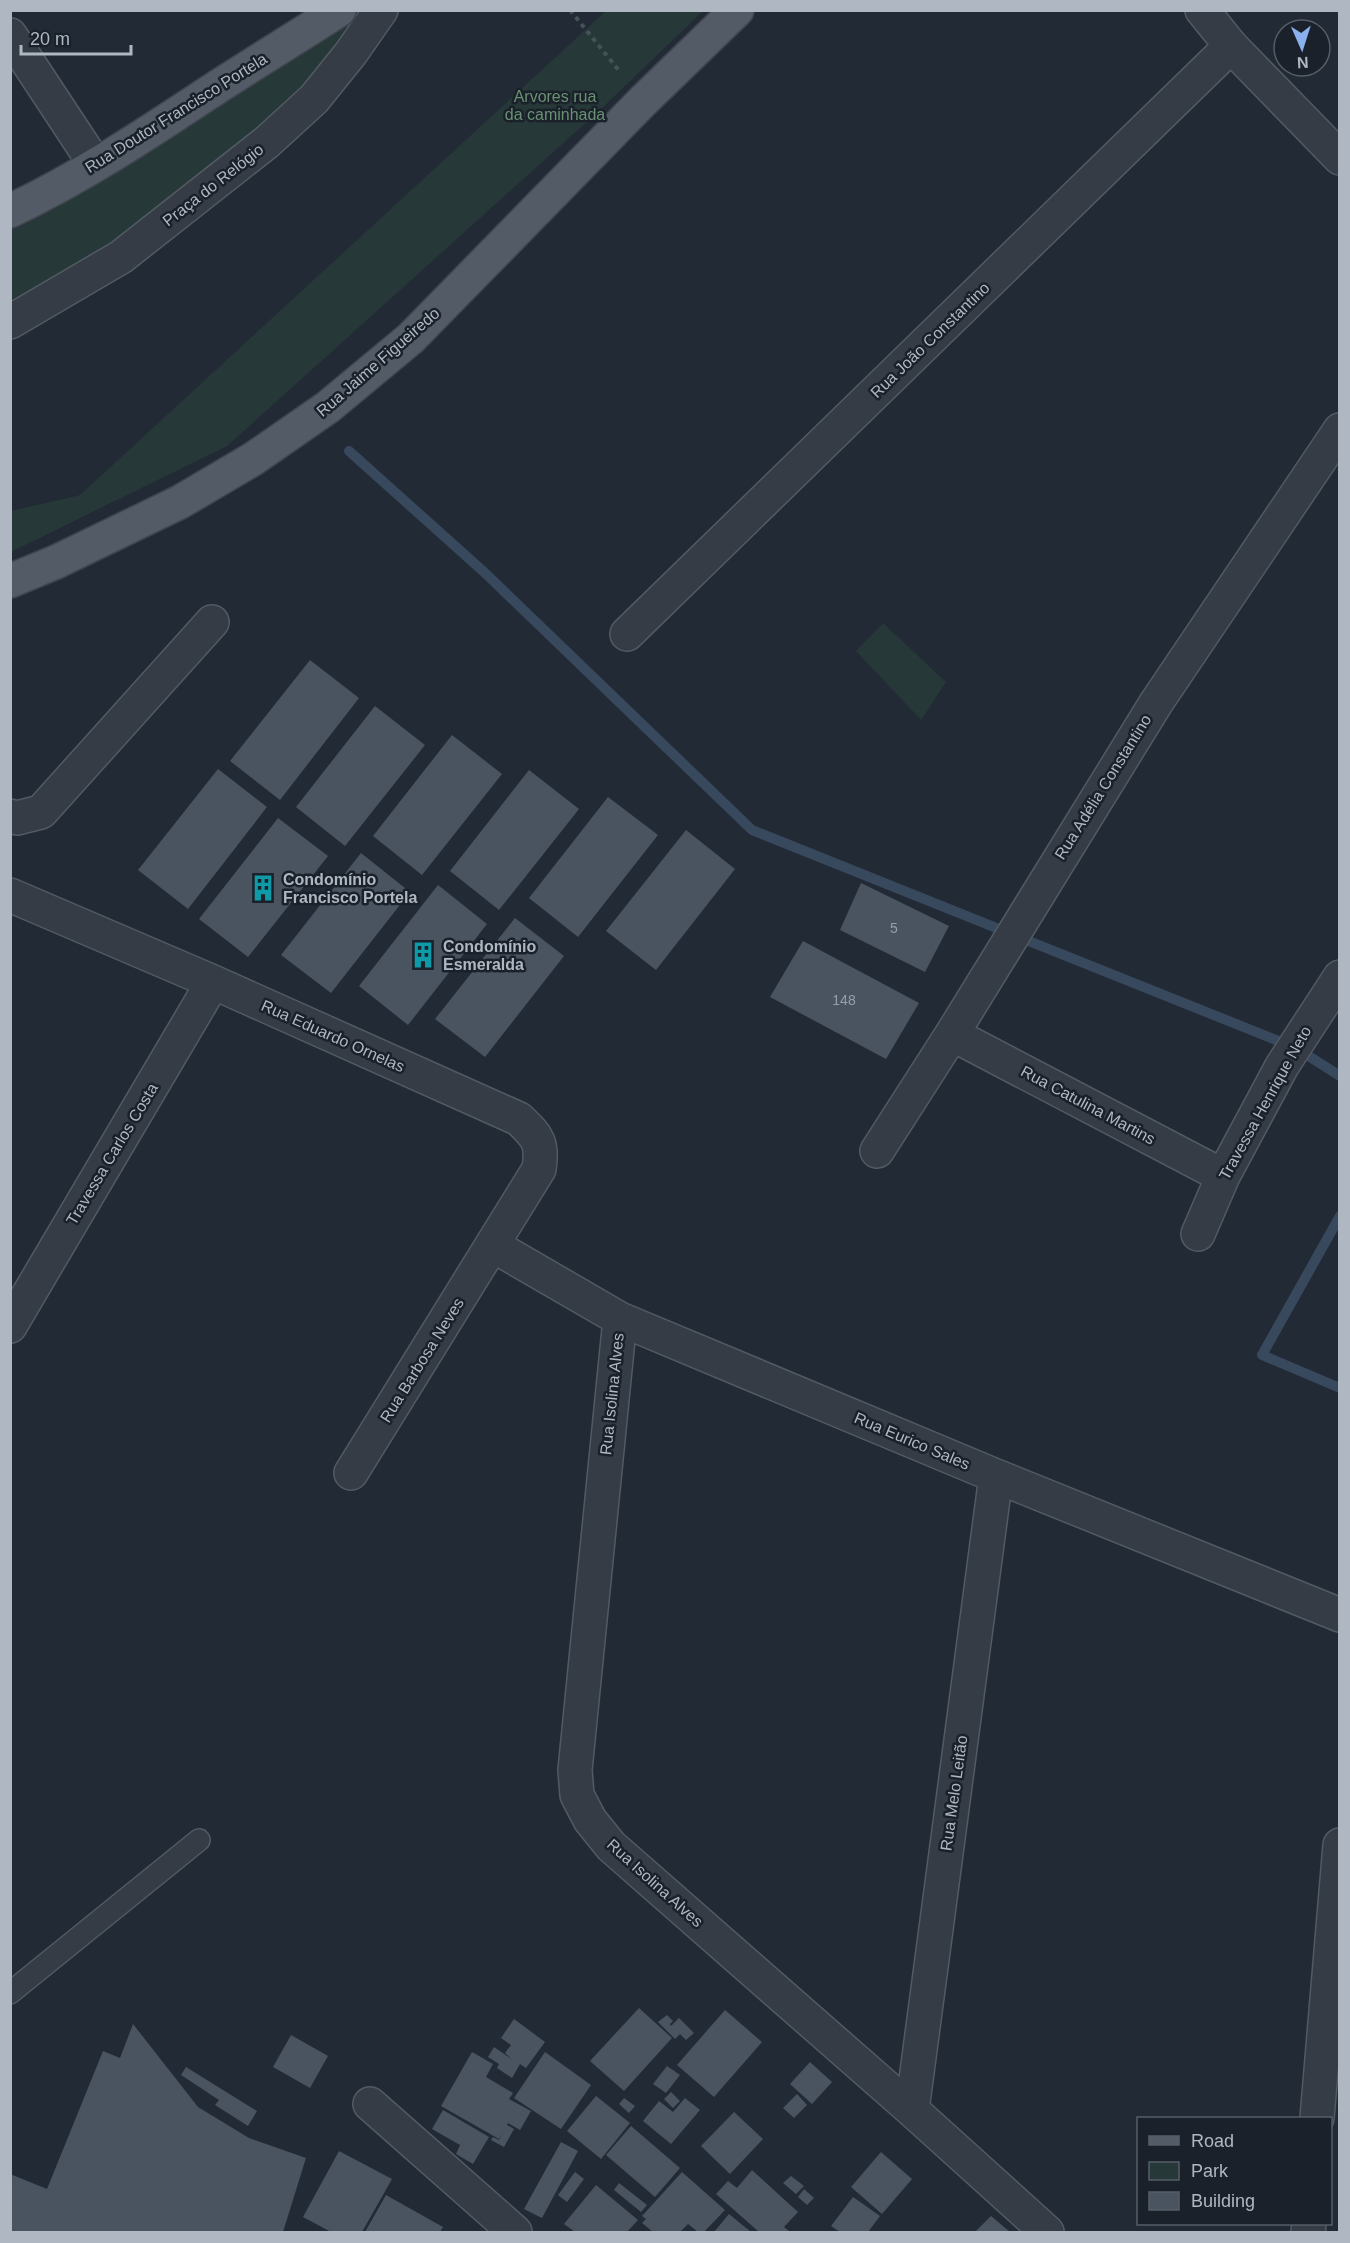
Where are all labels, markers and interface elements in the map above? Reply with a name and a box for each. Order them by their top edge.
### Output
scale bar [21,18,130,56]
north arrow [1272,18,1332,78]
text: 20 m [30,29,70,49]
street label: Rua Doutor Francisco Portela [82,50,270,176]
text: N [1297,54,1309,71]
park label: Arvores rua da caminhada [505,88,605,123]
street label: Praça do Relógio [159,140,267,229]
street label: Rua João Constantino [867,279,993,401]
street label: Rua Jaime Figueiredo [313,304,443,420]
street label: Rua Adélia Constantino [1051,712,1155,862]
place label: Condomínio Francisco Portela [283,871,417,906]
building icon: Condomínio Francisco Portela [248,873,278,903]
house number: 5 [890,920,898,936]
place label: Condomínio Esmeralda [443,938,537,973]
building icon: Condomínio Esmeralda [408,940,438,970]
house number: 148 [832,992,856,1008]
street label: Rua Eduardo Ornelas [259,997,407,1075]
street label: Travessa Henrique Neto [1216,1023,1314,1183]
street label: Rua Catulina Martins [1018,1062,1158,1148]
street label: Travessa Carlos Costa [63,1080,161,1228]
street label: Rua Barbosa Neves [377,1295,467,1425]
street label: Rua Isolina Alves [597,1332,627,1456]
street label: Rua Eurico Sales [852,1409,972,1473]
street label: Rua Melo Leitão [937,1734,971,1852]
street label: Rua Isolina Alves [604,1836,706,1930]
legend [1137,2117,1332,2225]
text: Road [1191,2131,1234,2151]
text: Park [1191,2161,1229,2181]
text: Building [1191,2191,1255,2211]

